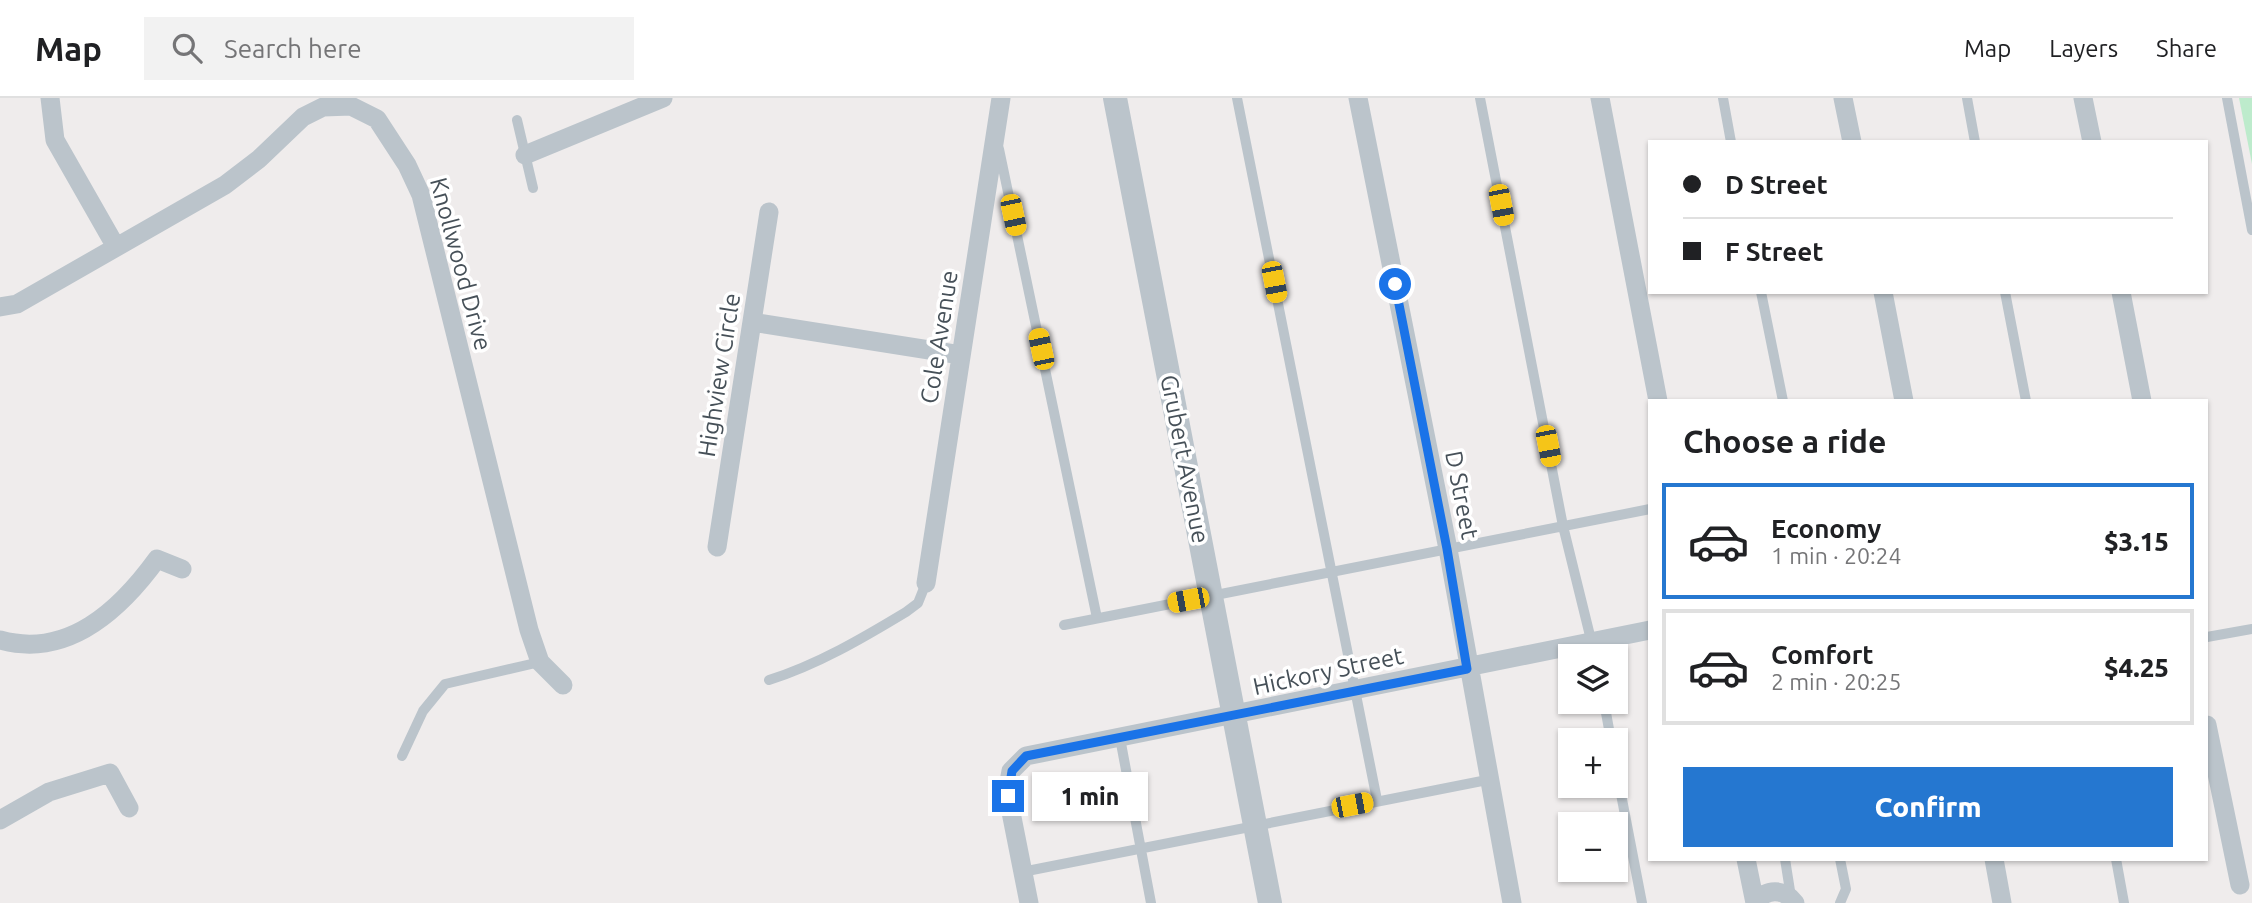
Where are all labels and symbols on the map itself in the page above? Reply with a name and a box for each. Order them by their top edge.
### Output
street label: Knollwood Drive [425,175,497,353]
car [1487,182,1516,228]
car [999,192,1028,238]
car [1260,259,1289,305]
street label: Cole Avenue [915,268,963,406]
route start [1379,268,1411,300]
street label: Highview Circle [693,291,745,459]
car [1027,326,1056,372]
street label: Grubert Avenue [1155,373,1215,545]
car [1534,423,1563,469]
street label: D Street [1440,449,1484,542]
car [1166,586,1211,614]
street label: Hickory Street [1250,642,1406,700]
callout: 1 min [1032,772,1148,820]
route end [992,780,1024,812]
car [1330,791,1375,819]

